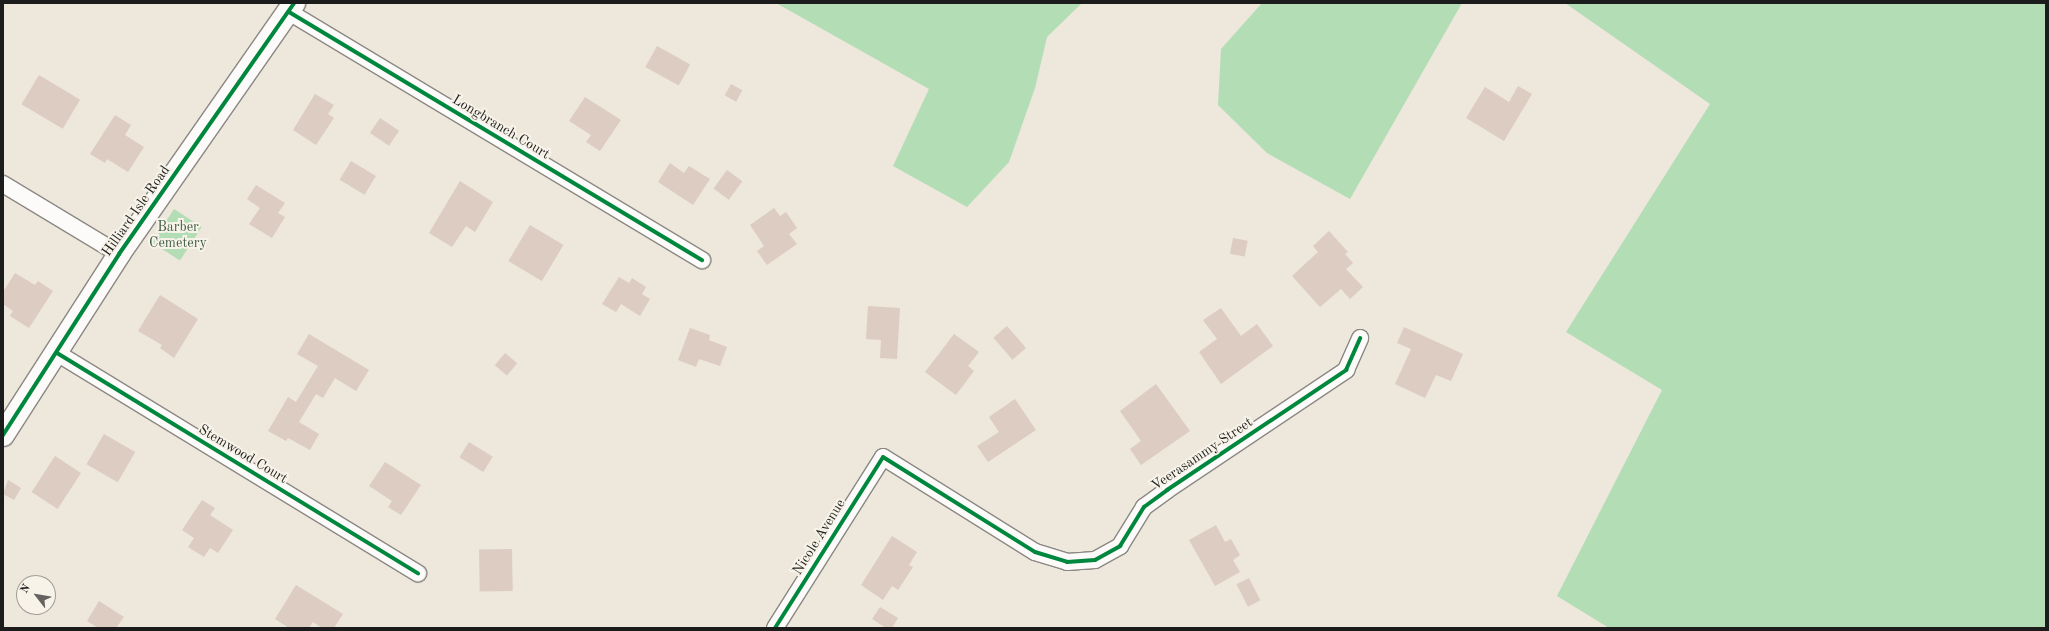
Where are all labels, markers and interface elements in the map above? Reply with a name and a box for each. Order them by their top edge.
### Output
street label: Longbranch Court [449,91,553,163]
street label: Hilliard Isle Road [98,162,174,260]
park label: Barber Cemetery [149,219,207,252]
street label: Veerasammy Street [1148,414,1256,494]
street label: Stemwood Court [195,421,291,487]
street label: Nicole Avenue [789,496,849,578]
north arrow [16,575,56,615]
text: N [19,583,33,596]

